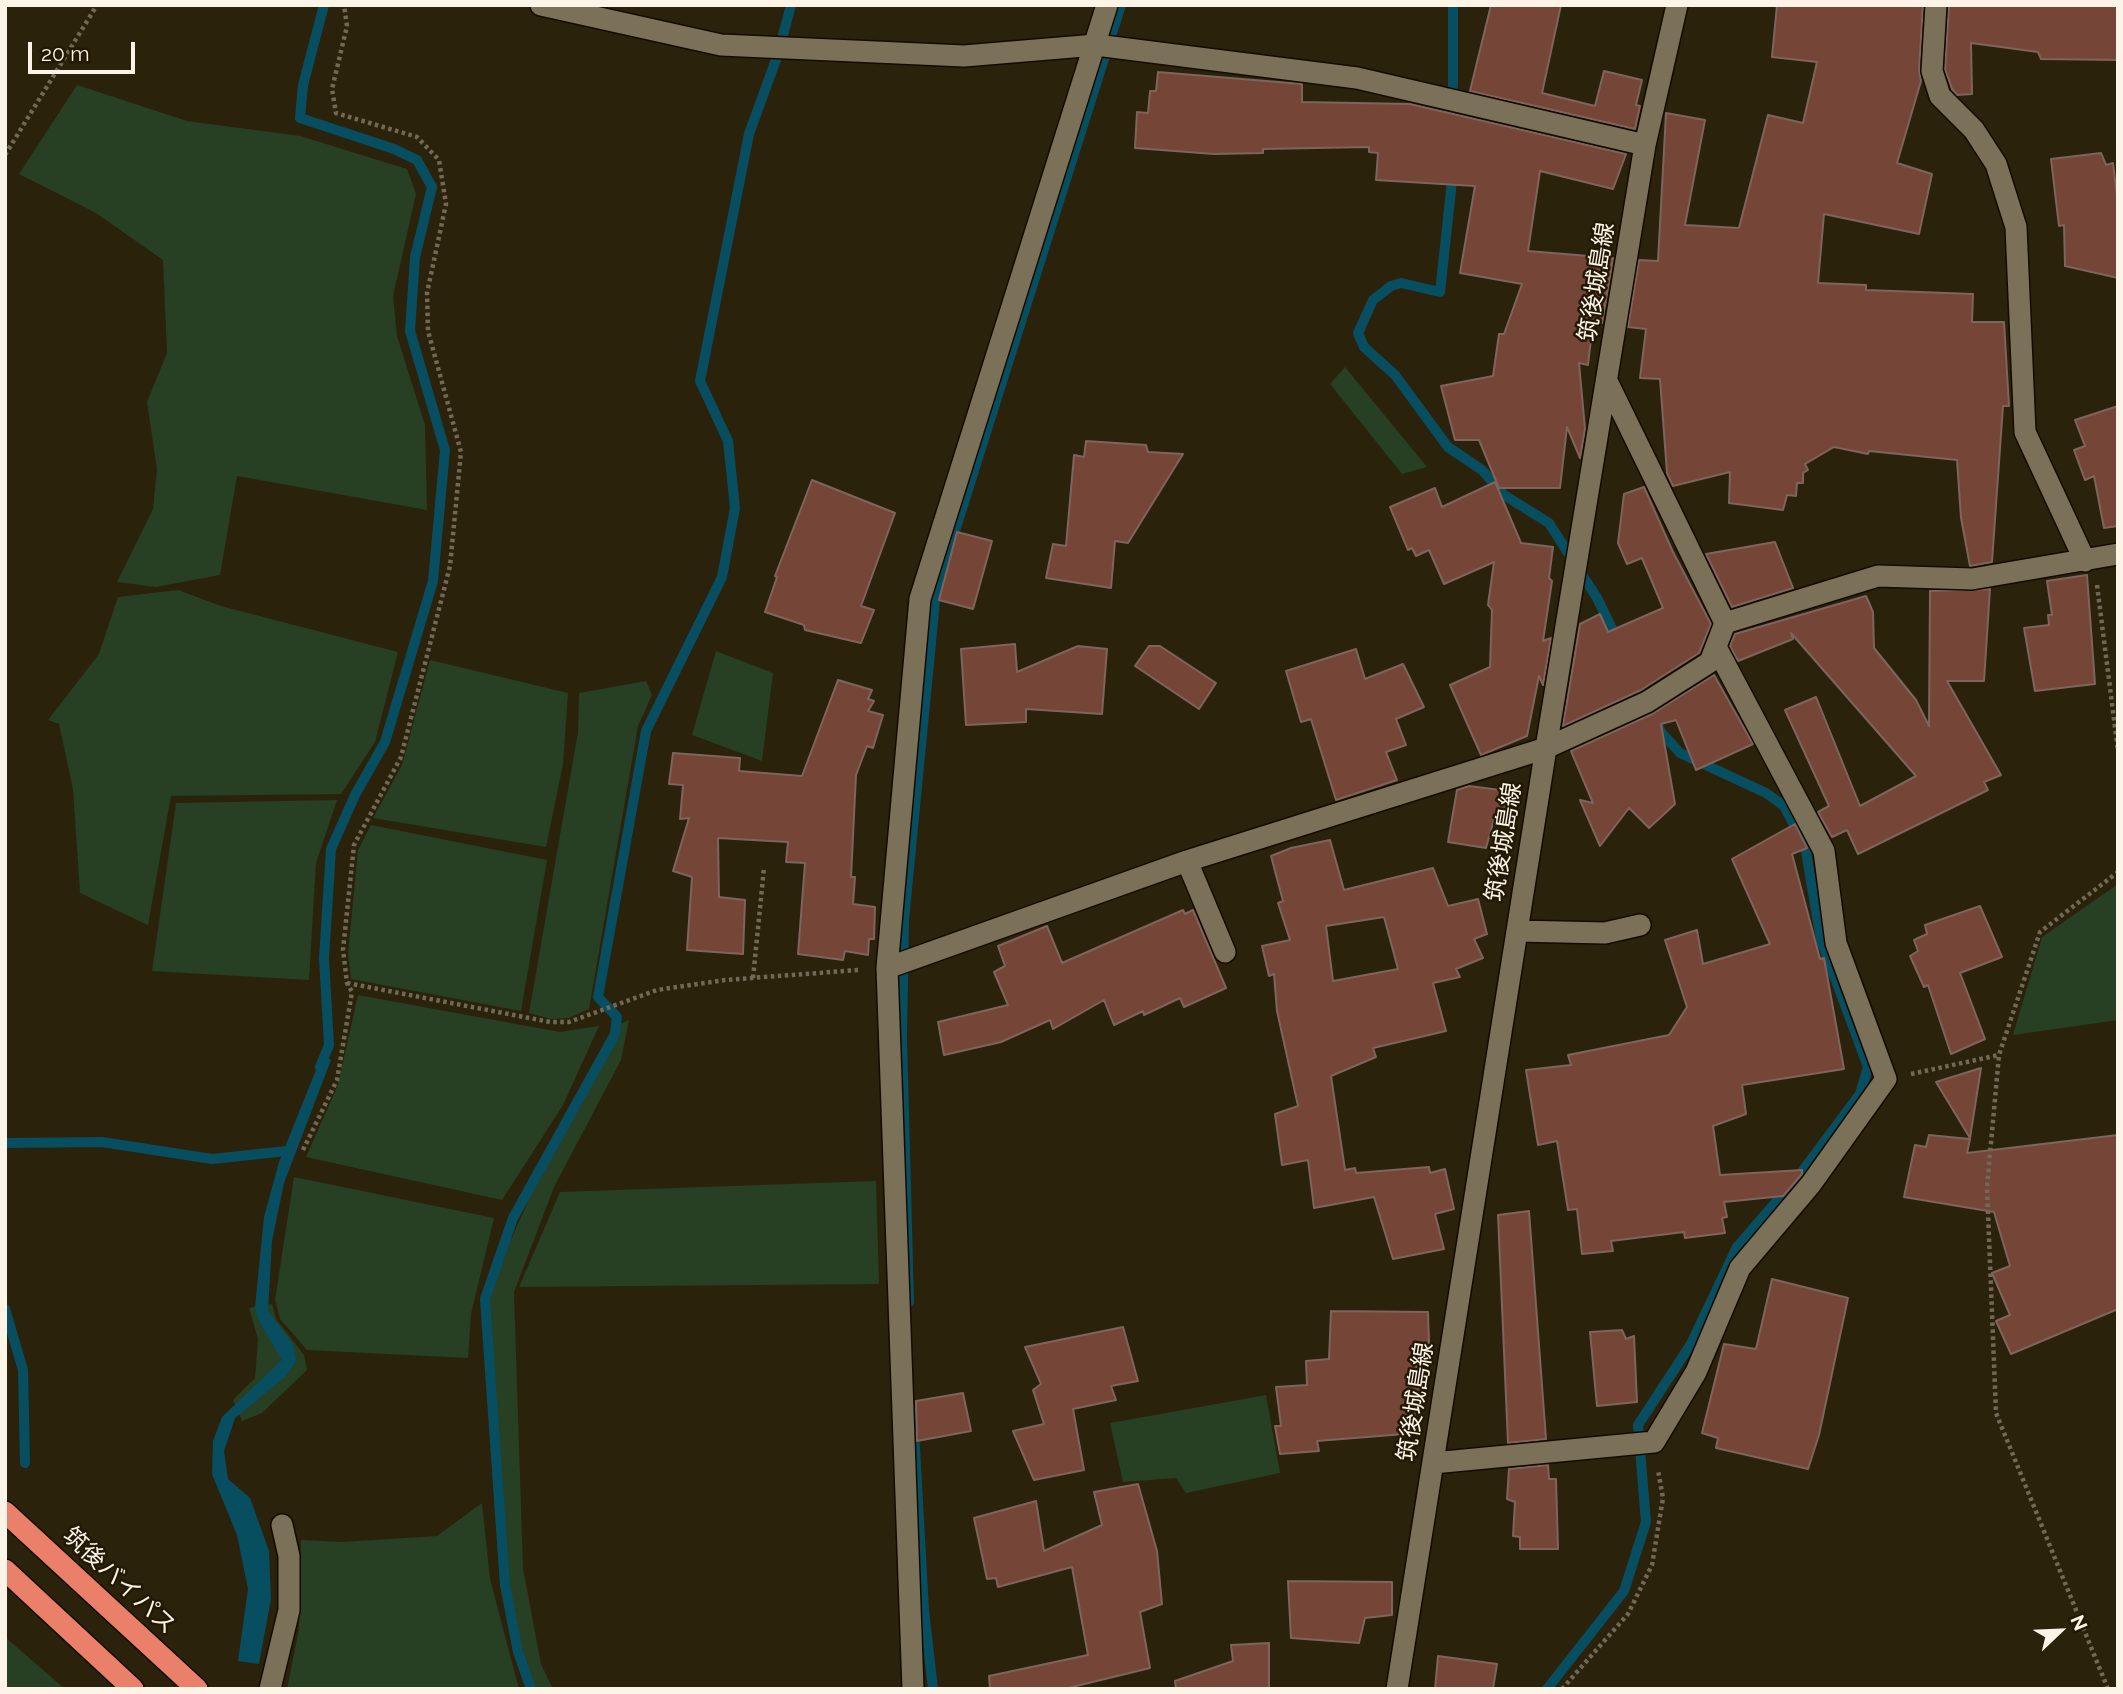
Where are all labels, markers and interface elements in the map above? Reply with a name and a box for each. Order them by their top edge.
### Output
scale bar [32,28,138,72]
text: 20 m [41,41,89,66]
street label: 筑後城島線 [1573,220,1621,344]
street label: 筑後城島線 [1480,780,1528,904]
street label: 筑後城島線 [1392,1340,1440,1464]
street label: 筑後バイパス [57,1521,181,1641]
north arrow [2025,1596,2095,1666]
text: N [2066,1612,2092,1634]

